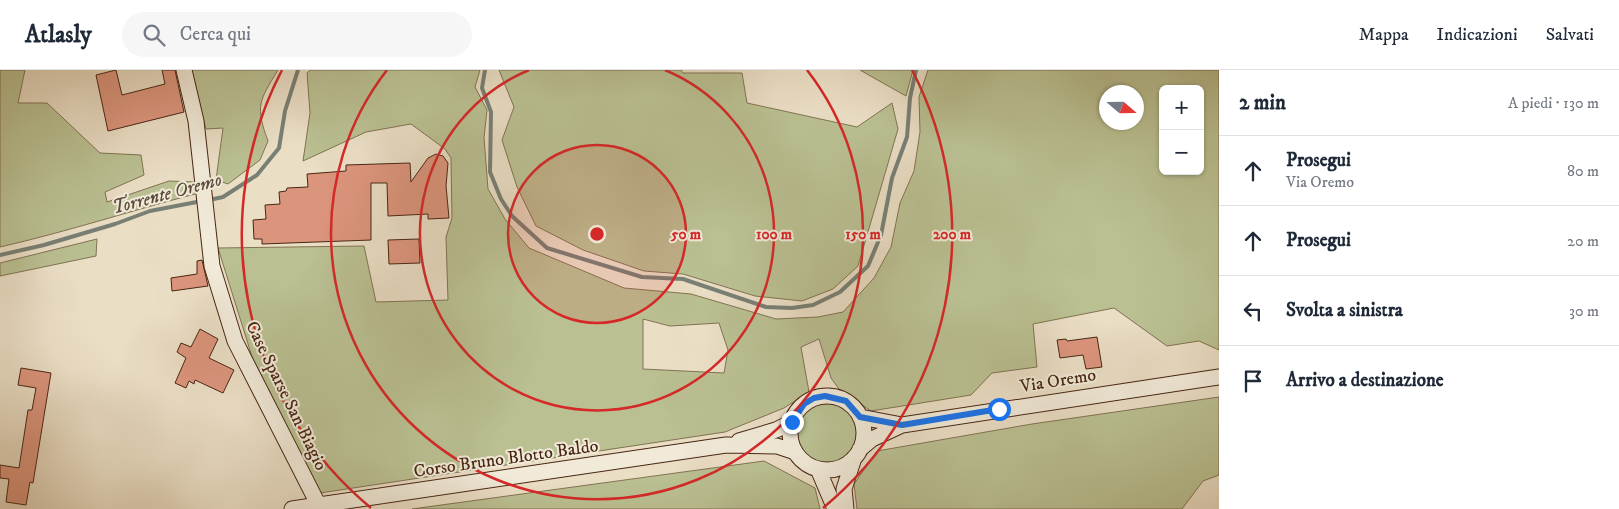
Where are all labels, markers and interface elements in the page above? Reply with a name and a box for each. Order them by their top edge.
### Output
search box [122,12,472,57]
text: Atlasly [25,20,92,50]
icon: search [140,21,168,49]
text: Cerca qui [180,23,251,46]
text: Mappa [1359,24,1409,46]
text: Indicazioni [1437,24,1518,46]
text: Salvati [1546,24,1594,46]
north arrow [1099,85,1144,130]
map controls [1159,85,1204,175]
button: + [1159,85,1204,130]
text: 2 min [1239,90,1286,116]
text: A piedi · 130 m [1508,93,1599,113]
button: − [1159,130,1204,175]
text: Prosegui [1286,149,1351,172]
icon: ahead [1239,157,1267,185]
text: 80 m [1567,161,1599,181]
water label: Torrente Oremo [110,168,224,220]
text: Via Oremo [1286,172,1354,192]
centre of rings [588,225,606,243]
text: 50 m [670,225,702,244]
text: 100 m [756,225,793,244]
text: 150 m [845,225,881,244]
text: 200 m [933,225,972,244]
icon: ahead [1239,227,1267,255]
text: Prosegui [1286,229,1351,252]
text: 20 m [1567,231,1599,251]
icon: left [1239,297,1267,325]
text: Svolta a sinistra [1286,299,1403,322]
text: 30 m [1569,301,1599,321]
street label: Case Sparse San Biagio [240,318,332,474]
street label: Via Oremo [1017,364,1098,398]
icon: arrive [1239,367,1267,395]
text: Arrivo a destinazione [1286,369,1444,392]
route start [988,398,1011,421]
route end [781,411,804,434]
street label: Corso Bruno Blotto Baldo [412,435,600,483]

